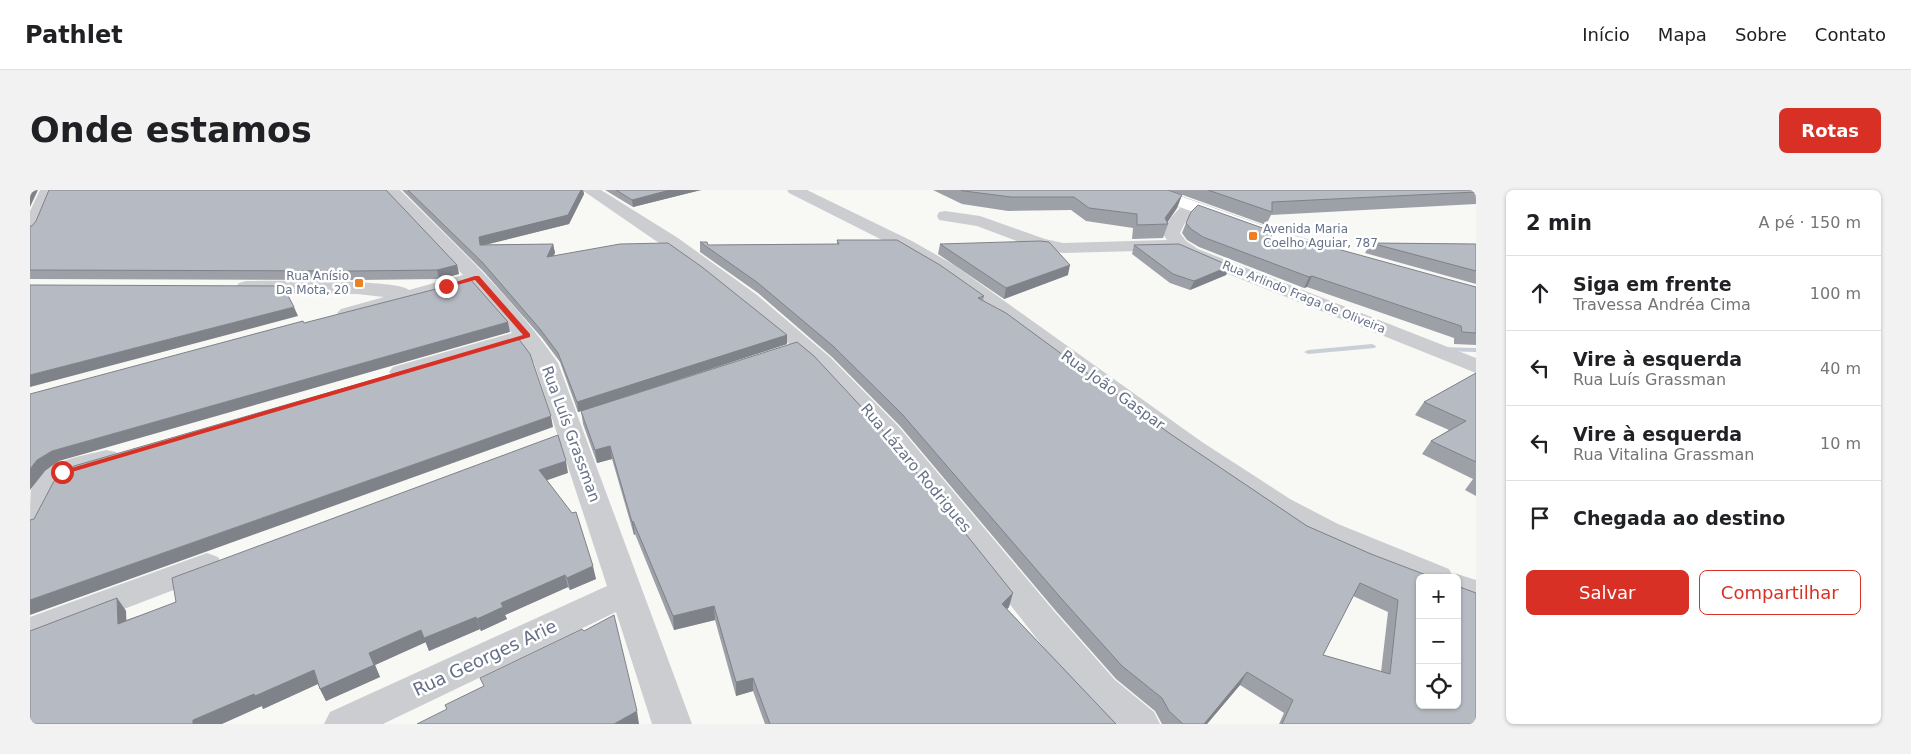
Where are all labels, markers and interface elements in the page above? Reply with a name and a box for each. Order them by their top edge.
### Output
text: Pathlet [25,21,123,49]
text: Início [1582,24,1630,45]
text: Mapa [1658,24,1707,45]
text: Sobre [1735,24,1787,45]
text: Contato [1815,24,1886,45]
button: Rotas [1779,108,1881,153]
text: Onde estamos [30,110,312,150]
text: 2 min [1526,211,1592,235]
text: A pé · 150 m [1759,213,1861,232]
place label: Avenida Maria Coelho Aguiar, 787 [1263,222,1378,250]
marker: Avenida Maria Coelho Aguiar, 787 [1247,230,1259,242]
street label: Rua Arlindo Fraga de Oliveira [1220,258,1388,336]
place label: Rua Anísio Da Mota, 20 [276,269,349,297]
text: Siga em frente [1573,273,1732,295]
route end [435,275,458,298]
marker: Rua Anísio Da Mota, 20 [353,277,365,289]
icon: ahead [1526,279,1554,307]
text: 100 m [1810,284,1861,303]
text: Travessa Andréa Cima [1573,295,1751,314]
street label: Rua João Gaspar [1058,346,1169,434]
text: Vire à esquerda [1573,348,1742,370]
icon: left [1526,354,1554,382]
text: 40 m [1820,359,1861,378]
street label: Rua Luís Grassman [538,363,604,505]
text: Rua Luís Grassman [1573,370,1726,389]
street label: Rua Lázaro Rodrigues [857,400,975,536]
text: Vire à esquerda [1573,423,1742,445]
icon: left [1526,429,1554,457]
text: 10 m [1820,434,1861,453]
text: Rua Vitalina Grassman [1573,445,1754,464]
route start [51,461,74,484]
icon: arrive [1526,504,1554,532]
text: Chegada ao destino [1573,507,1785,529]
button: Salvar [1526,570,1689,615]
button: Compartilhar [1699,570,1861,615]
map controls [1416,574,1461,709]
button: + [1416,574,1461,619]
street label: Rua Georges Arie [409,615,560,700]
button: − [1416,619,1461,664]
button: locate [1416,664,1461,709]

